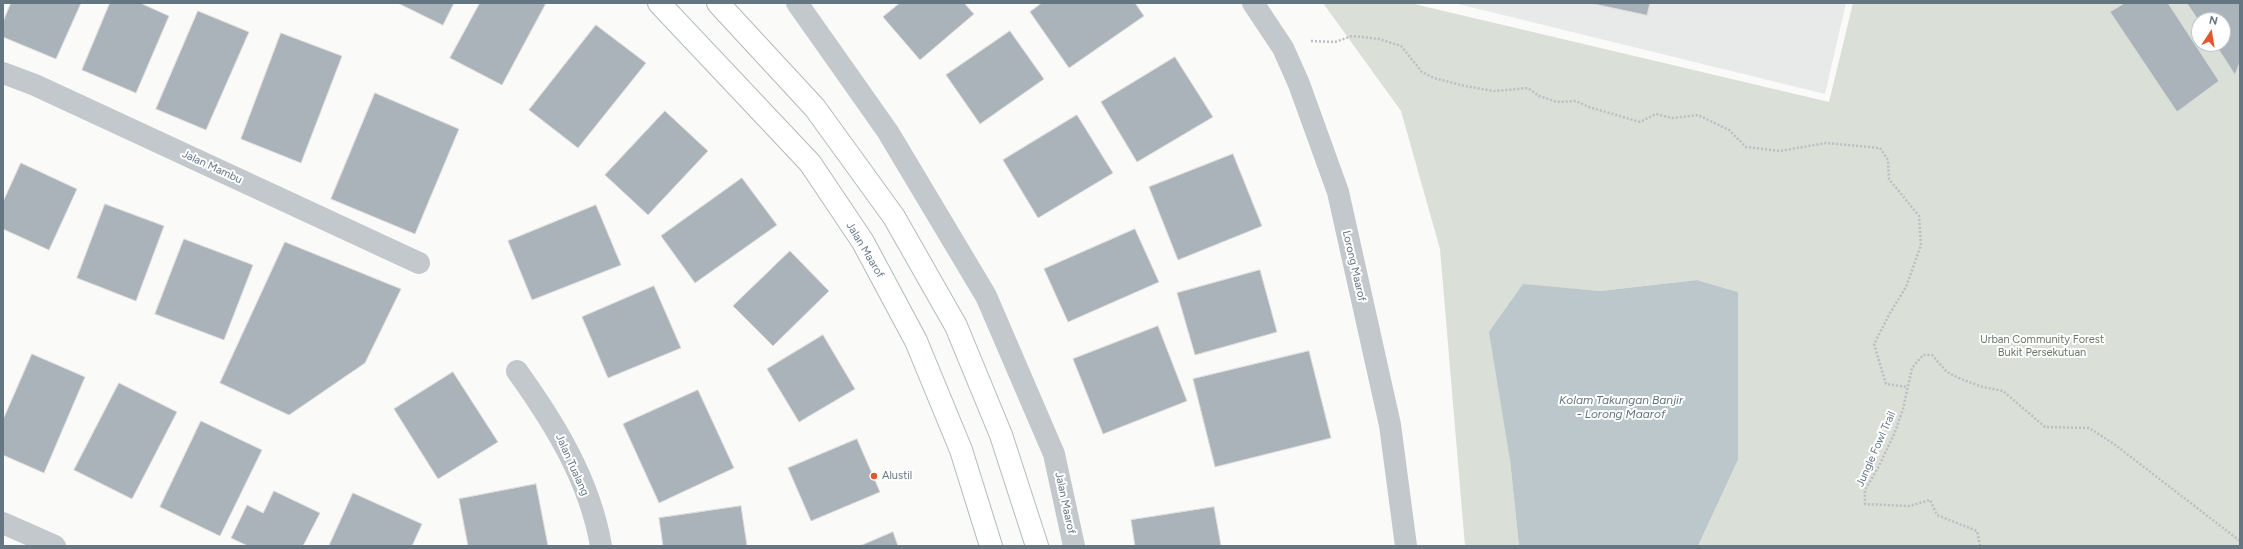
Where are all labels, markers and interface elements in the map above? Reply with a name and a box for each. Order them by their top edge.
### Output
north arrow [2191,12,2231,52]
text: N [2208,14,2219,28]
street label: Jalan Mambu [180,147,244,187]
street label: Jalan Maarof [843,220,887,280]
street label: Lorong Maarof [1339,229,1369,303]
park label: Urban Community Forest Bukit Persekutuan [1980,333,2104,359]
water label: Kolam Takungan Banjir - Lorong Maarof [1559,393,1683,421]
street label: Jungle Fowl Trail [1853,409,1899,489]
street label: Jalan Tualang [553,432,591,498]
place label: Alustil [882,469,912,483]
marker: Alustil [869,471,879,481]
street label: Jalan Maarof [1052,471,1078,535]

